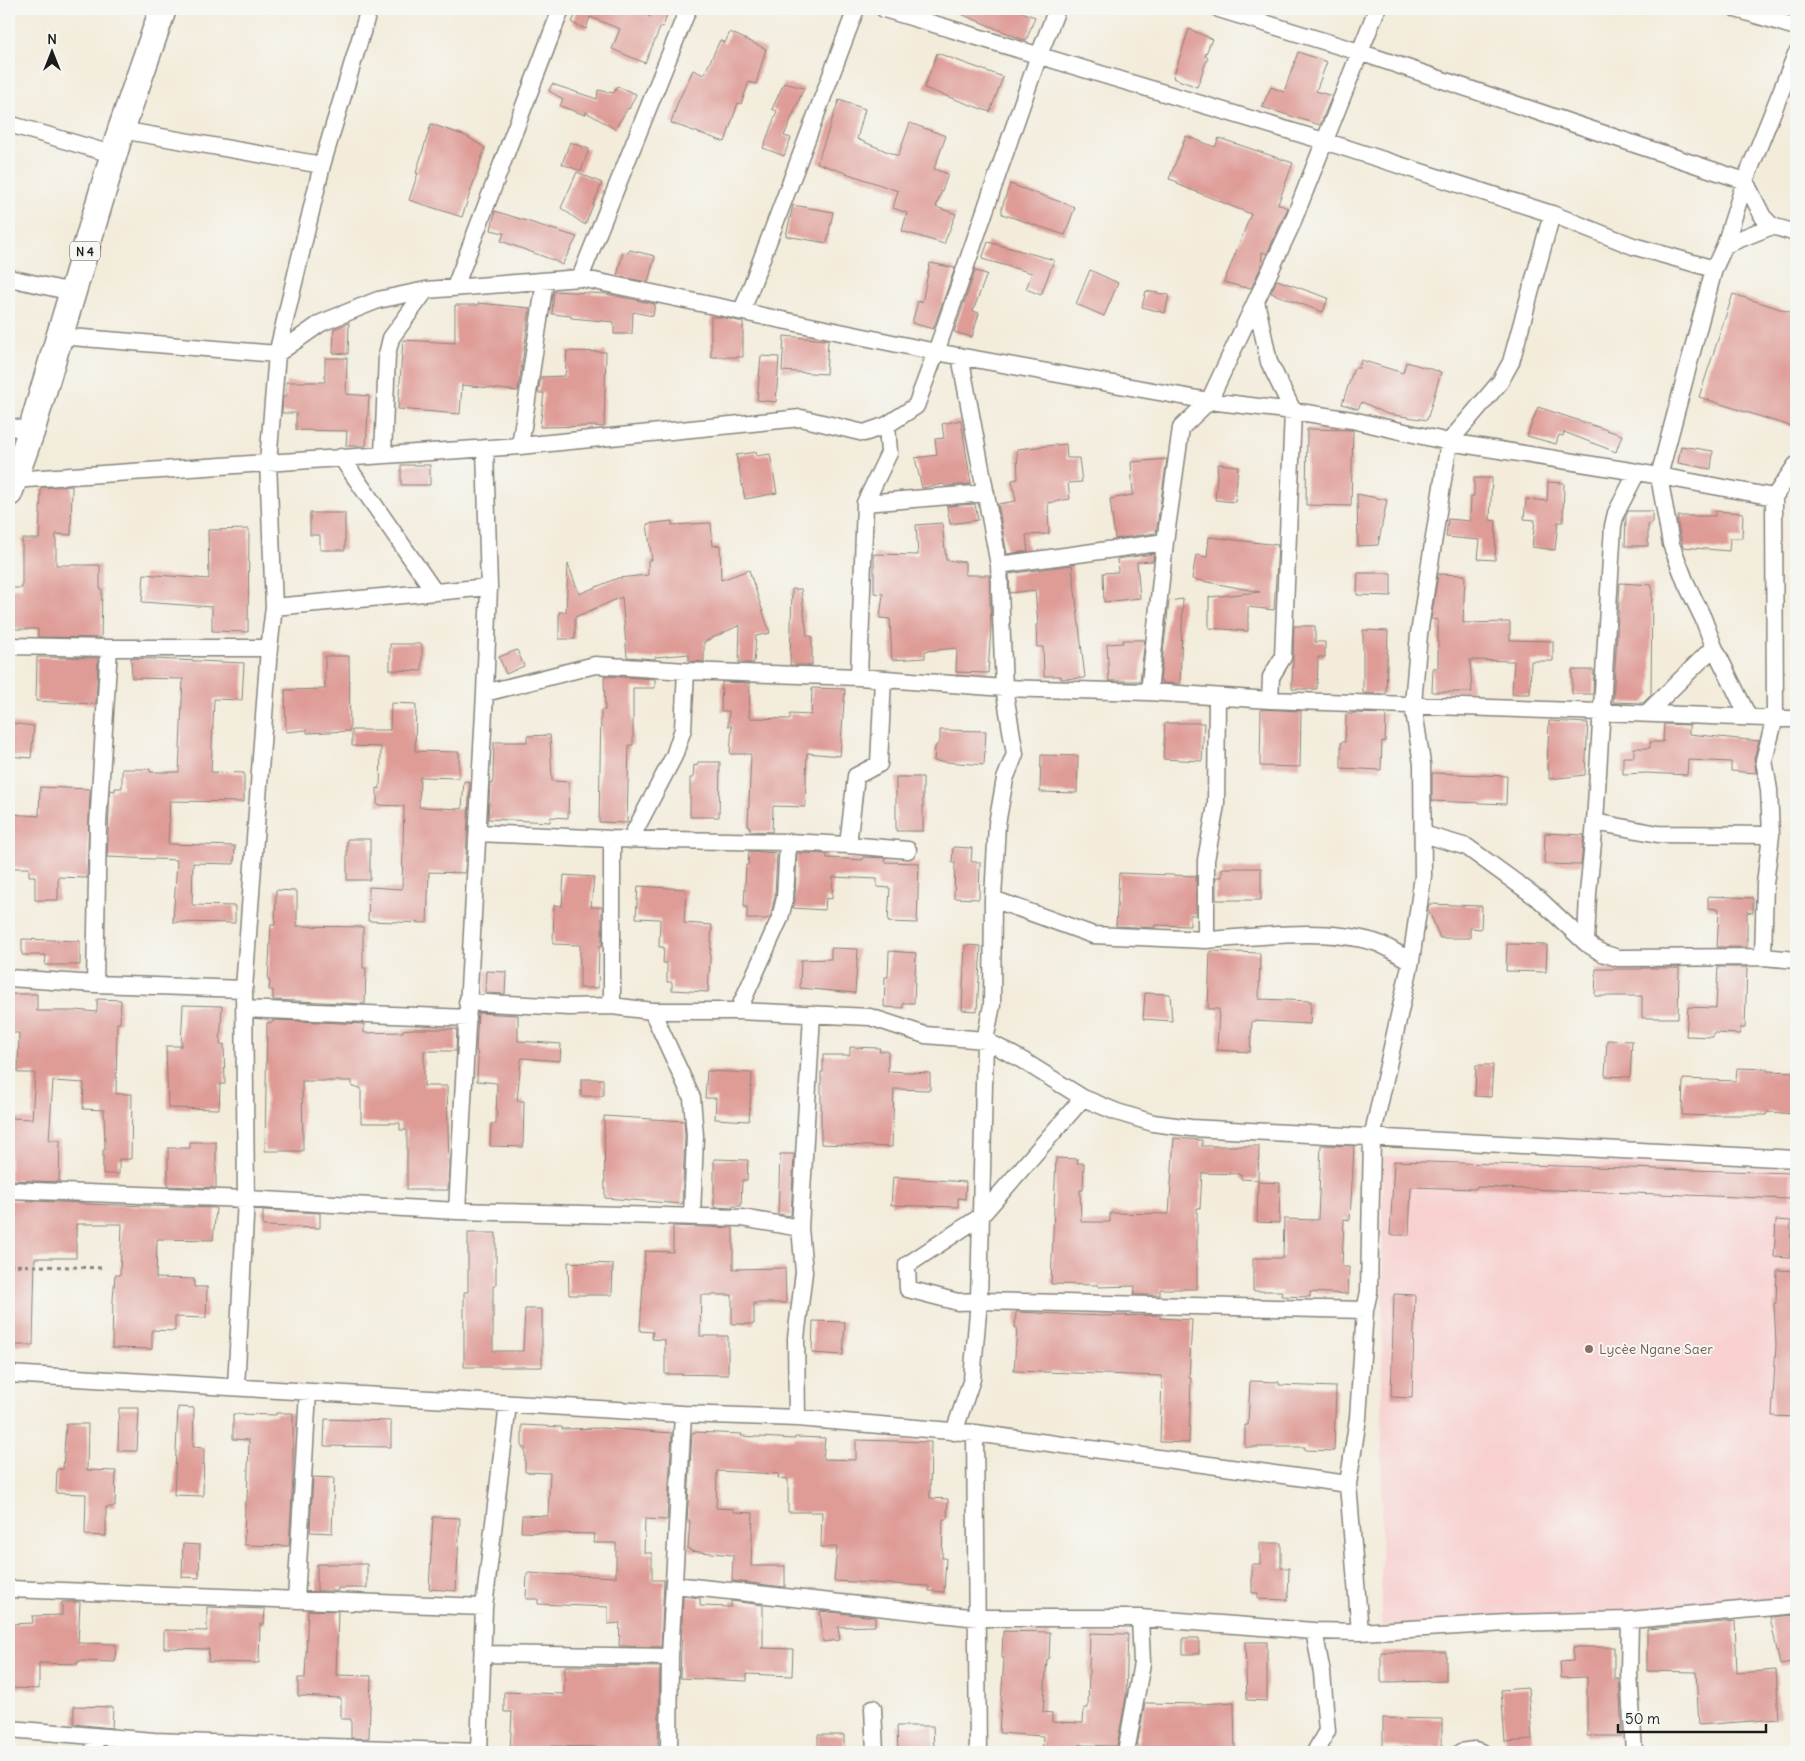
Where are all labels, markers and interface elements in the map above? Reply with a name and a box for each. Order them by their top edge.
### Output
north arrow [28,28,78,78]
text: N [47,30,57,48]
road number: N 4 [70,242,100,260]
place label: Lycèe Ngane Saer [1599,1340,1713,1358]
marker: Lycèe Ngane Saer [1583,1343,1595,1355]
scale bar [1618,1701,1765,1733]
text: 50 m [1625,1709,1660,1728]

